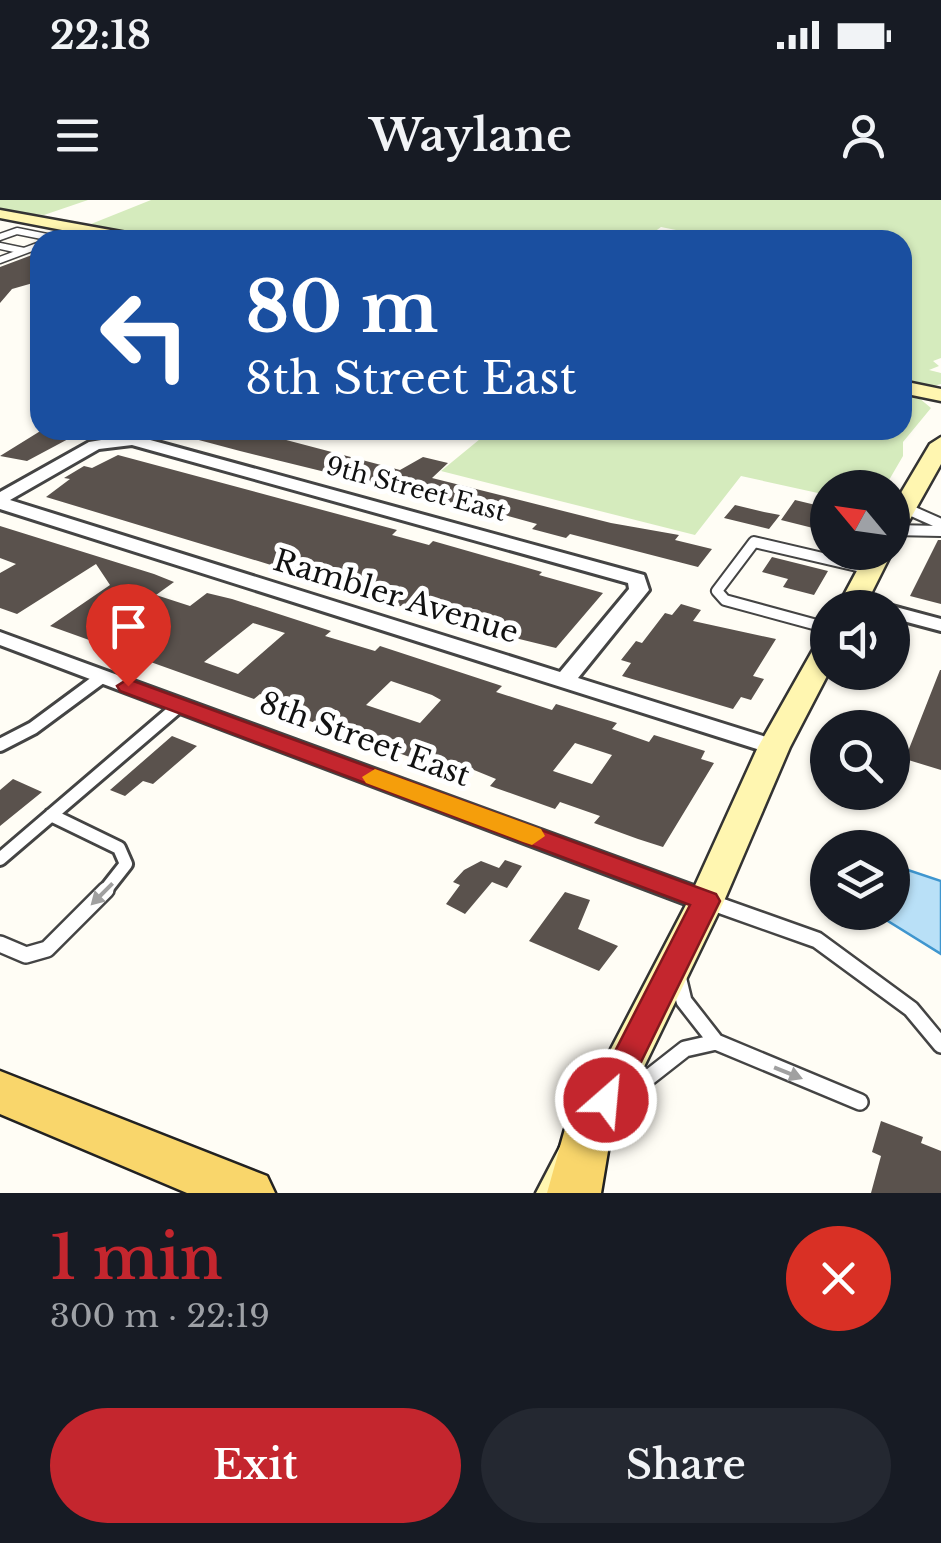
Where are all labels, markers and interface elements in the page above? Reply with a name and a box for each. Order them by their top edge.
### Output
text: 22:18 [50,12,151,59]
text: Waylane [369,107,572,163]
icon: menu [50,108,105,163]
icon: person [836,108,891,163]
text: 80 m [245,264,438,351]
icon: left [80,270,210,400]
text: 8th Street East [245,350,576,406]
street label: 9th Street East [323,450,510,528]
north arrow [810,470,910,570]
map controls [810,470,910,930]
street label: Rambler Avenue [269,541,523,651]
pin [86,584,171,687]
button: sound [810,590,910,690]
icon: arrive [101,599,156,654]
street label: 8th Street East [255,684,476,794]
button: search [810,710,910,810]
button: layers [810,830,910,930]
one-way arrow [91,881,115,905]
position arrow [554,1048,658,1152]
one-way arrow [773,1065,803,1081]
text: 1 min [50,1221,223,1295]
button: close [786,1226,891,1331]
text: 300 m · 22:19 [50,1296,270,1336]
button: Exit [50,1408,461,1523]
button: Share [481,1408,891,1523]

